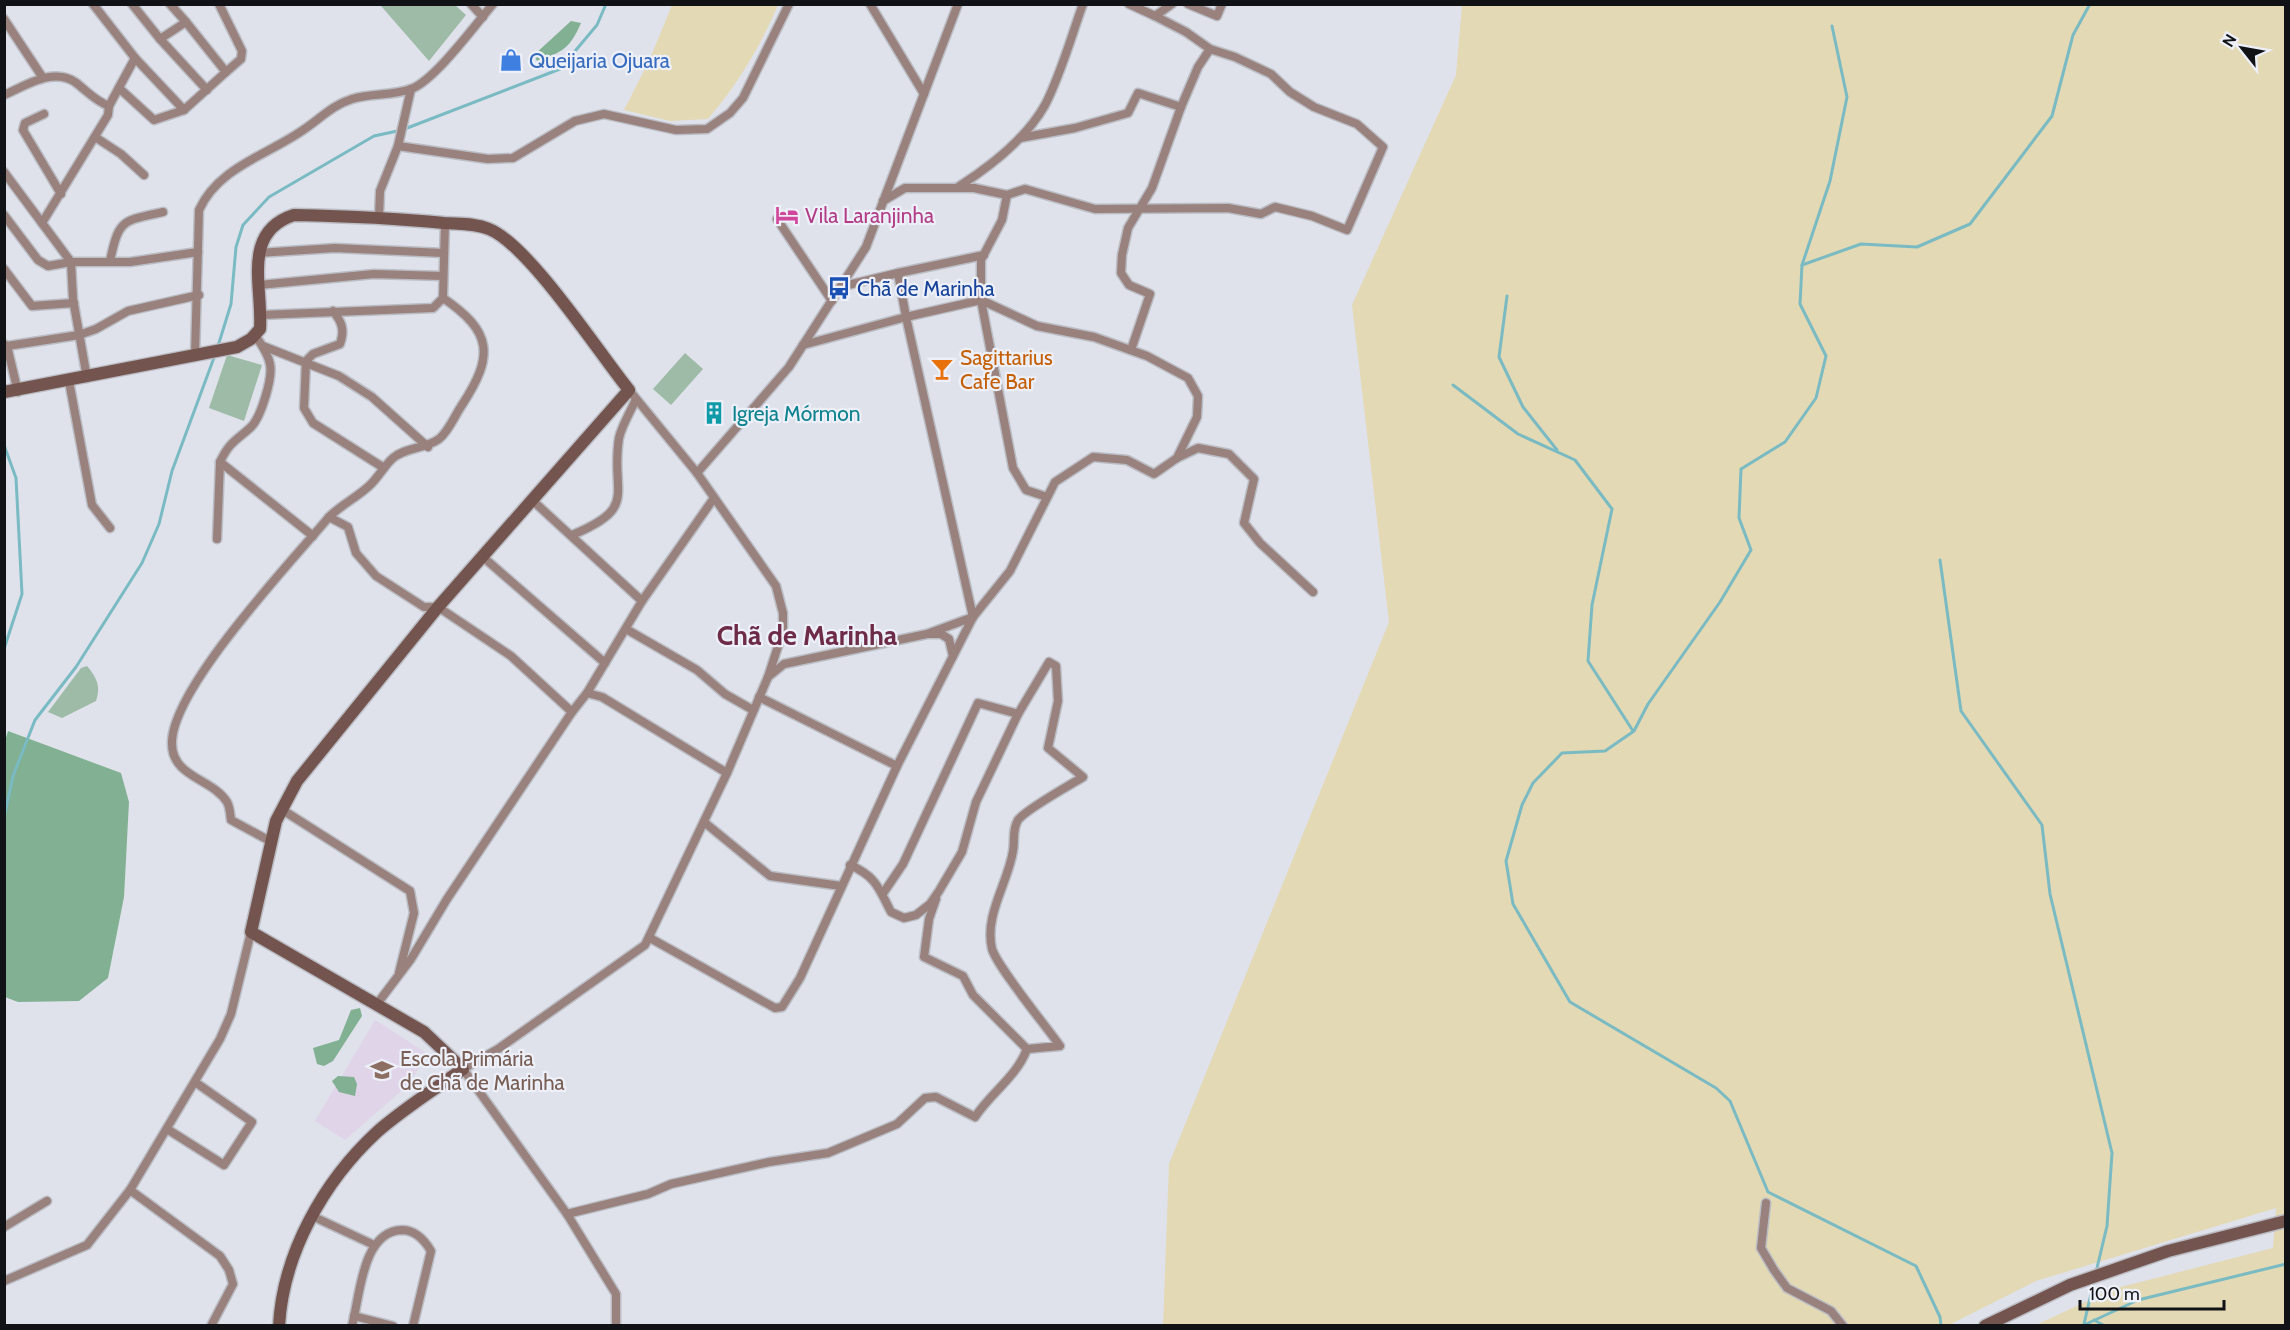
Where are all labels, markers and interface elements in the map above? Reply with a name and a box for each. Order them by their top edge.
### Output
north arrow [2212,18,2272,78]
text: N [2219,31,2241,50]
shop icon: Queijaria Ojuara [498,47,524,73]
place label: Queijaria Ojuara [529,48,670,74]
hotel icon: Vila Laranjinha [774,202,800,228]
place label: Vila Laranjinha [805,203,934,229]
bus stop icon: Chã de Marinha [826,275,852,301]
place label: Chã de Marinha [857,276,995,301]
place label: Sagittarius Cafe Bar [960,345,1053,394]
bar icon: Sagittarius Cafe Bar [929,356,955,382]
building icon: Igreja Mórmon [701,400,727,426]
place label: Igreja Mórmon [732,401,861,427]
district label: Chã de Marinha [717,619,898,652]
place label: Escola Primária de Chã de Marinha [400,1046,565,1095]
school or university icon: Escola Primária de Chã de Marinha [369,1057,395,1083]
scale bar [2080,1273,2224,1311]
text: 100 m [2089,1283,2140,1305]

